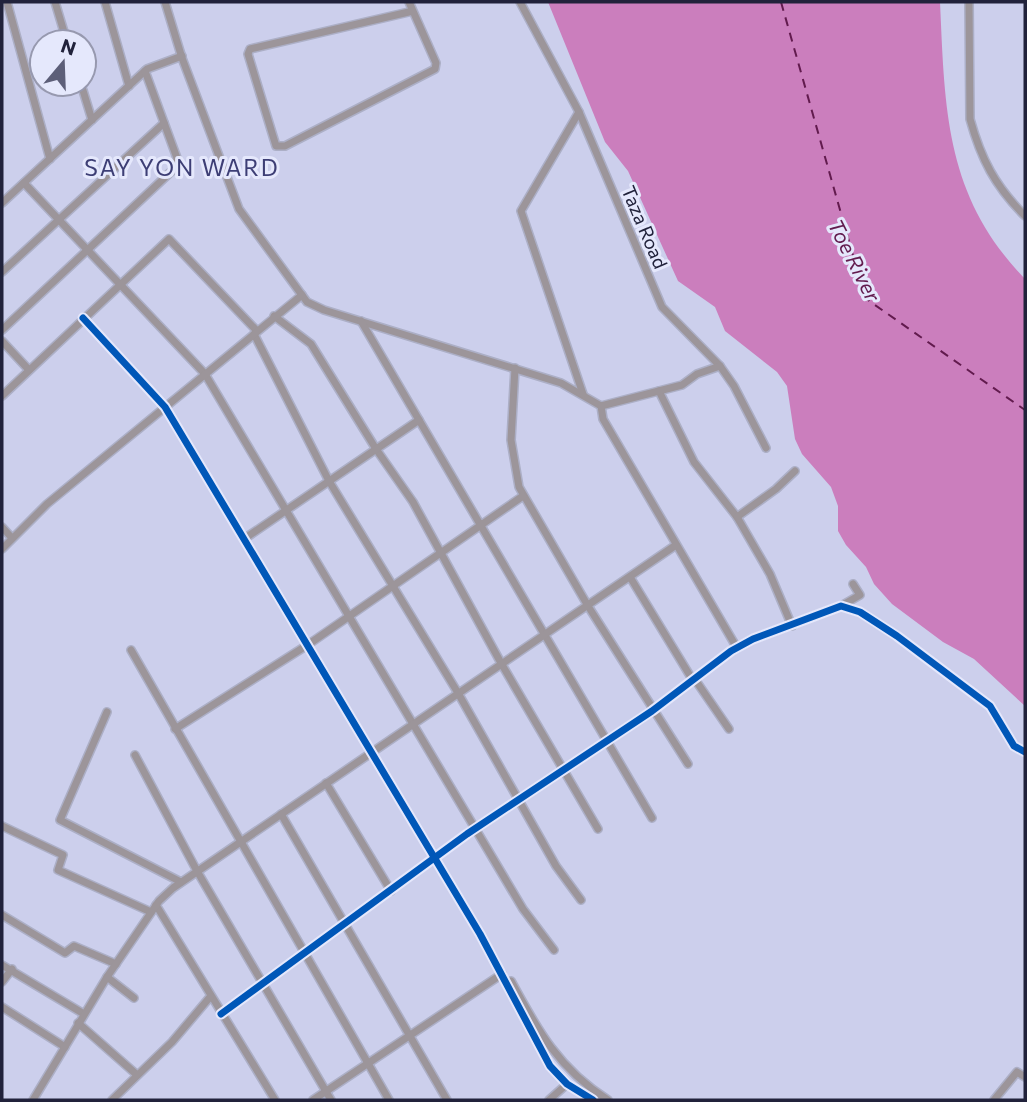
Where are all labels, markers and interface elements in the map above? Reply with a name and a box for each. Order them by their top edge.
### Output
north arrow [28,28,98,98]
text: N [58,33,79,60]
district label: SAY YON WARD [84,153,280,181]
street label: Taza Road [617,182,673,272]
water label: Toe River [824,215,887,306]

